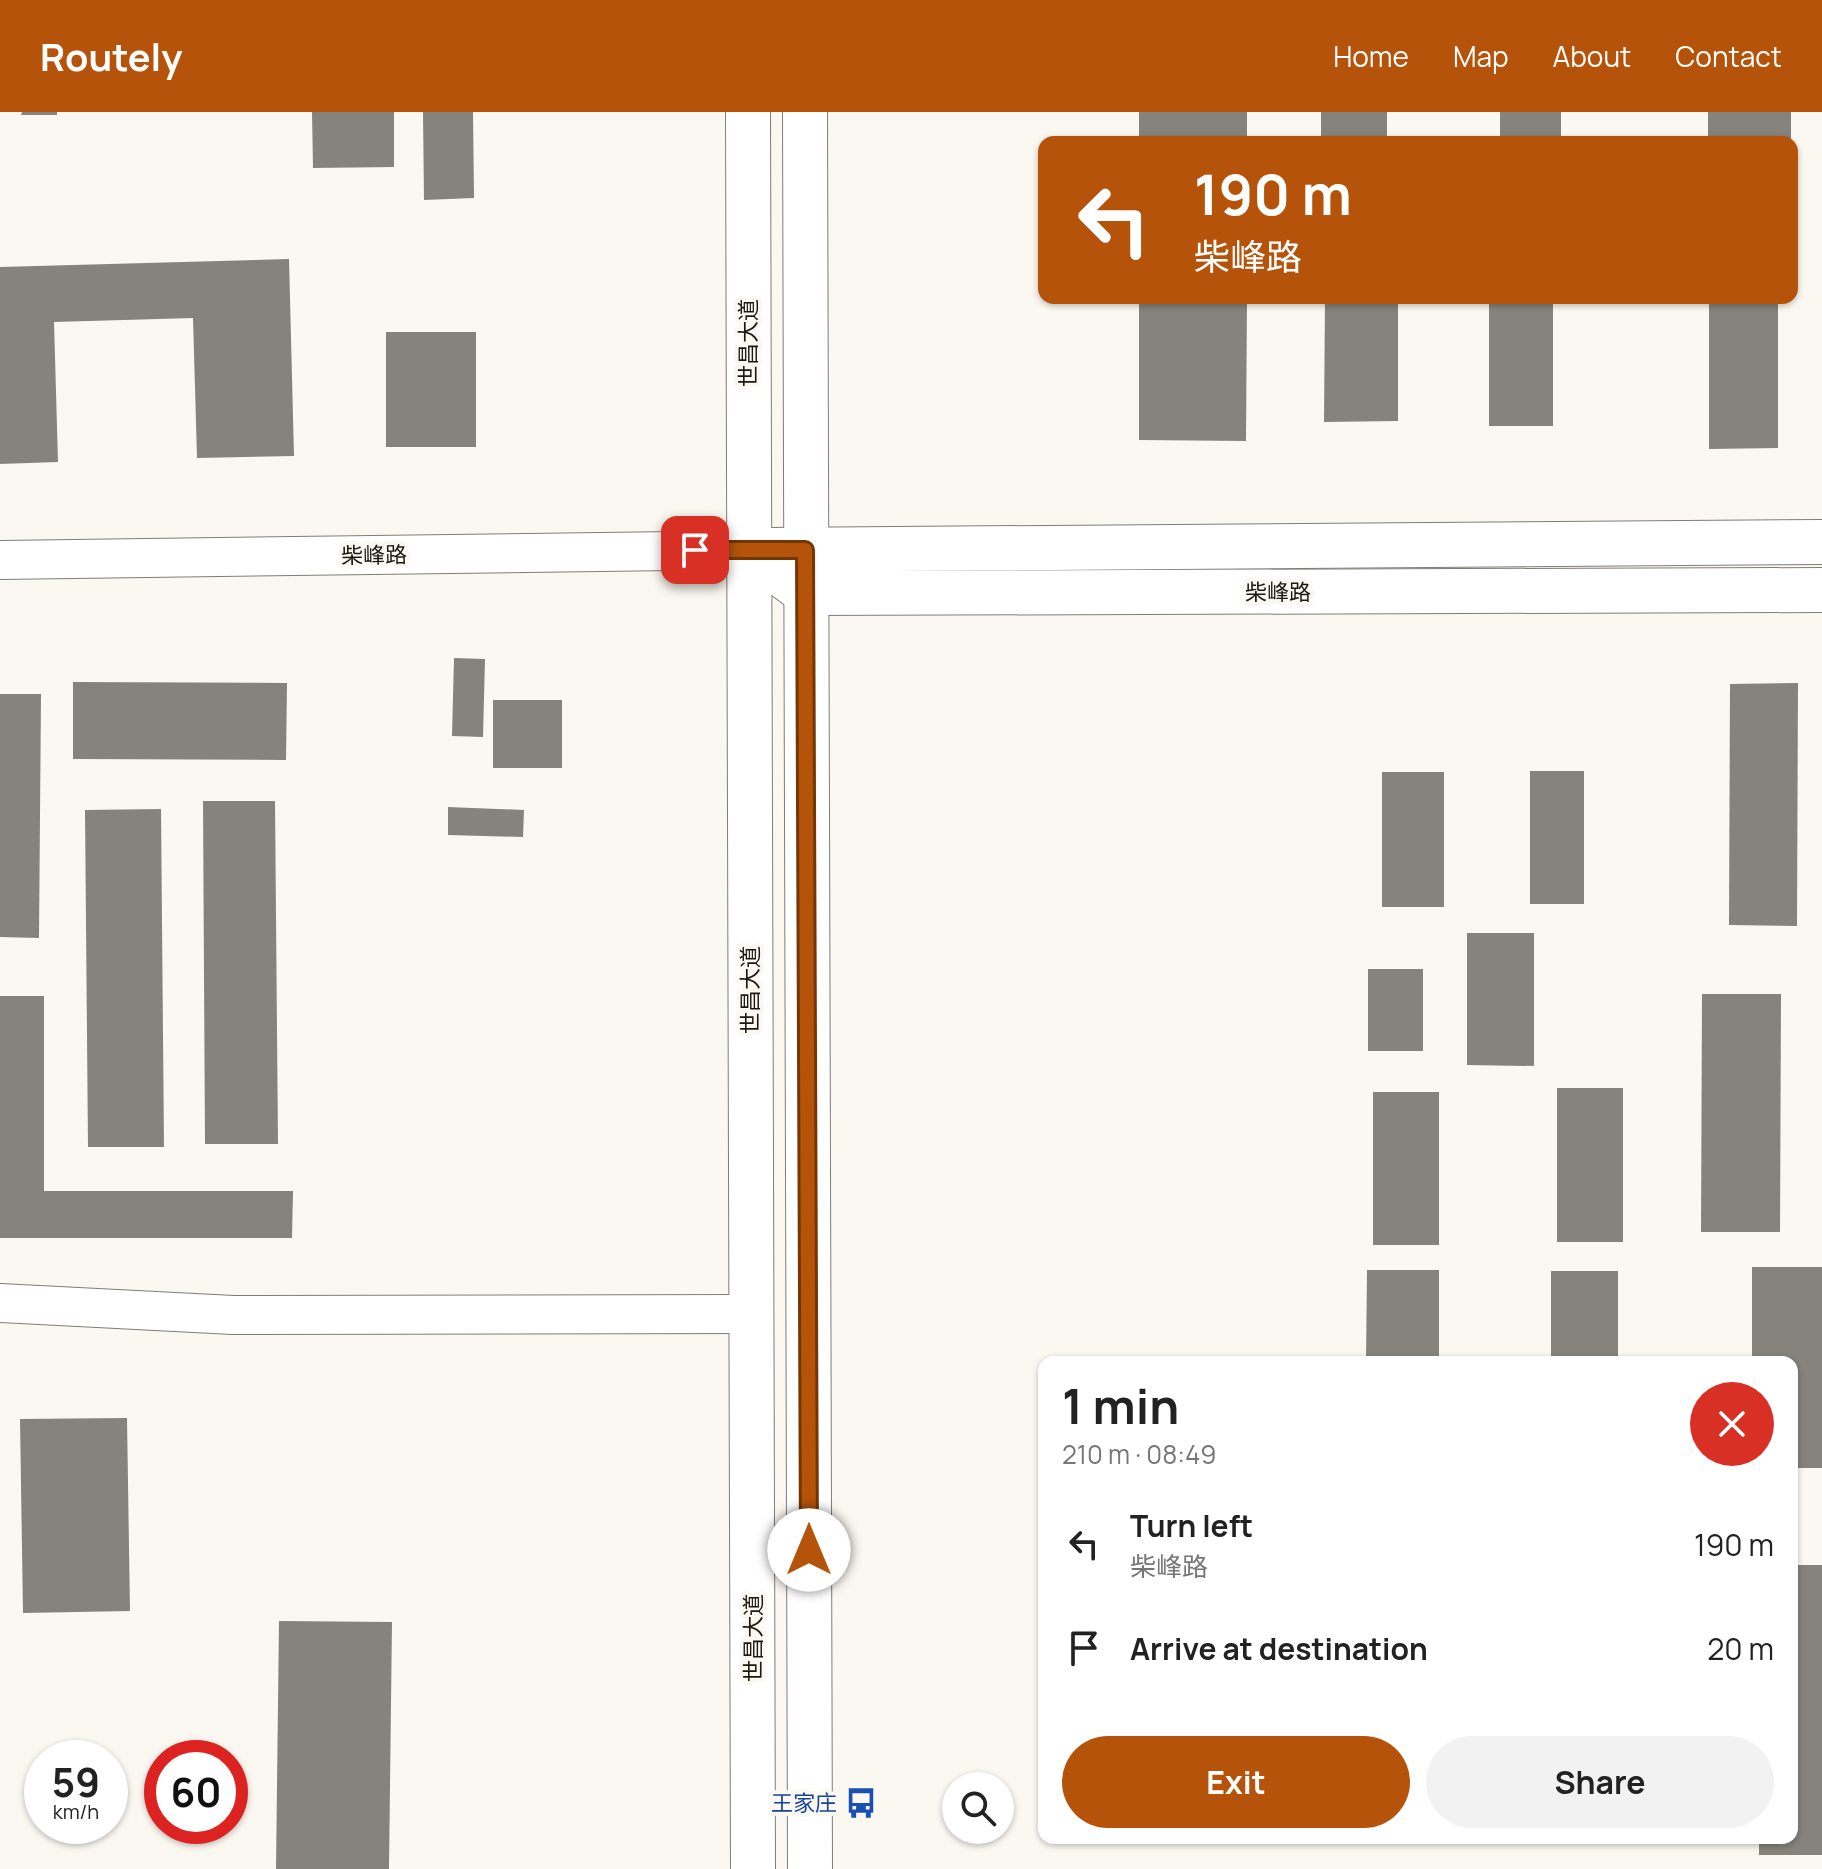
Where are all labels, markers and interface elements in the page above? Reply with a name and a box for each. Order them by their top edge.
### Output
text: Routely [40,30,183,82]
text: Home [1333,37,1409,75]
text: Map [1453,37,1509,75]
text: About [1553,37,1631,75]
text: Contact [1675,37,1782,75]
text: 190 m [1194,155,1352,232]
icon: left [1062,168,1166,272]
text: 柴峰路 [1194,232,1302,281]
street label: 世昌大道 [733,299,763,387]
pin [661,516,729,584]
icon: arrive [673,528,717,572]
street label: 柴峰路 [341,539,407,571]
street label: 柴峰路 [1245,577,1311,607]
street label: 世昌大道 [735,946,765,1034]
text: 1 min [1062,1373,1179,1438]
button: close [1690,1382,1774,1466]
text: 210 m · 08:49 [1062,1436,1216,1472]
text: Turn left [1130,1505,1253,1546]
position arrow [767,1508,851,1592]
icon: left [1062,1522,1106,1566]
text: 190 m [1694,1524,1774,1565]
text: 柴峰路 [1130,1548,1208,1584]
street label: 世昌大道 [738,1594,768,1682]
icon: arrive [1062,1626,1106,1670]
text: Arrive at destination [1130,1628,1428,1669]
text: 20 m [1707,1628,1774,1669]
button: Exit [1062,1736,1410,1828]
button: Share [1426,1736,1774,1828]
speed limit sign: 60 [144,1740,248,1844]
text: 59 [52,1754,100,1809]
map controls [942,1772,1014,1844]
button: search [942,1772,1014,1844]
bus stop icon: 王家庄 [844,1786,878,1820]
place label: 王家庄 [771,1788,837,1818]
text: km/h [53,1798,99,1825]

